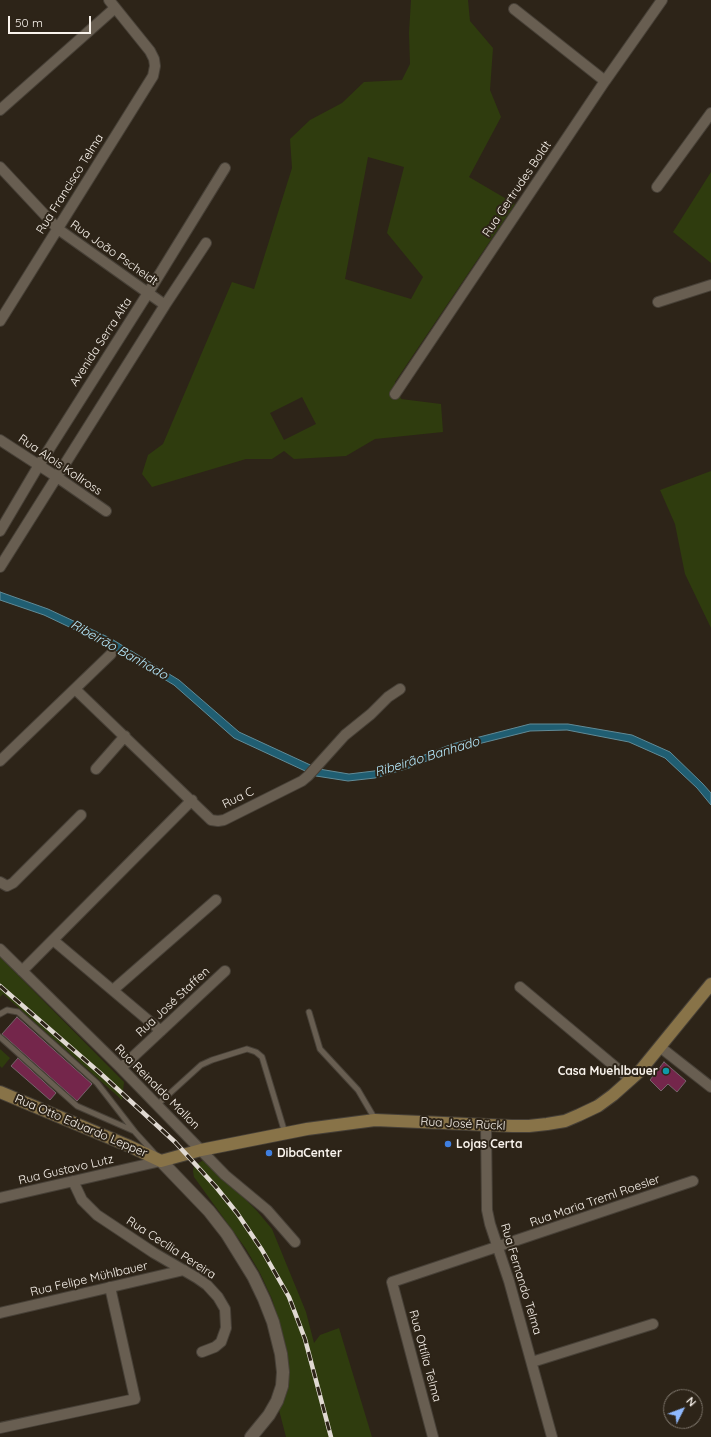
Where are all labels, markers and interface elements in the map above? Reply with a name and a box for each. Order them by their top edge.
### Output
scale bar [10,8,93,34]
text: 50 m [15,15,43,30]
street label: Rua Francisco Telma [33,131,107,237]
street label: Rua Gertrudes Boldt [480,138,554,240]
street label: Rua João Pscheidt [67,217,161,289]
street label: Avenida Serra Alta [67,295,135,389]
street label: Rua Alois Kollross [15,432,105,498]
water label: Ribeirão Banhado [68,617,170,683]
water label: Ribeirão Banhado [373,734,481,780]
street label: Rua C [220,784,256,812]
street label: Rua José Staffen [133,964,213,1040]
street label: Rua Reinaldo Mallon [112,1042,202,1132]
place label: Casa Muehlbauer [558,1064,658,1078]
marker: Casa Muehlbauer [661,1066,671,1076]
street label: Rua Otto Eduardo Lepper [13,1091,149,1161]
street label: Rua José Rückl [420,1115,506,1133]
place label: Lojas Certa [456,1137,522,1151]
marker: Lojas Certa [443,1139,453,1149]
place label: DibaCenter [277,1146,342,1160]
marker: DibaCenter [264,1148,274,1158]
street label: Rua Gustavo Lutz [17,1152,115,1188]
street label: Rua Maria Treml Roesler [528,1172,662,1230]
street label: Rua Cecília Pereira [124,1214,218,1282]
street label: Rua Fernando Telma [497,1222,545,1336]
street label: Rua Felipe Mühlbauer [29,1258,149,1300]
street label: Rua Ottília Telma [406,1308,444,1404]
north arrow [663,1389,703,1429]
text: N [683,1394,699,1409]

